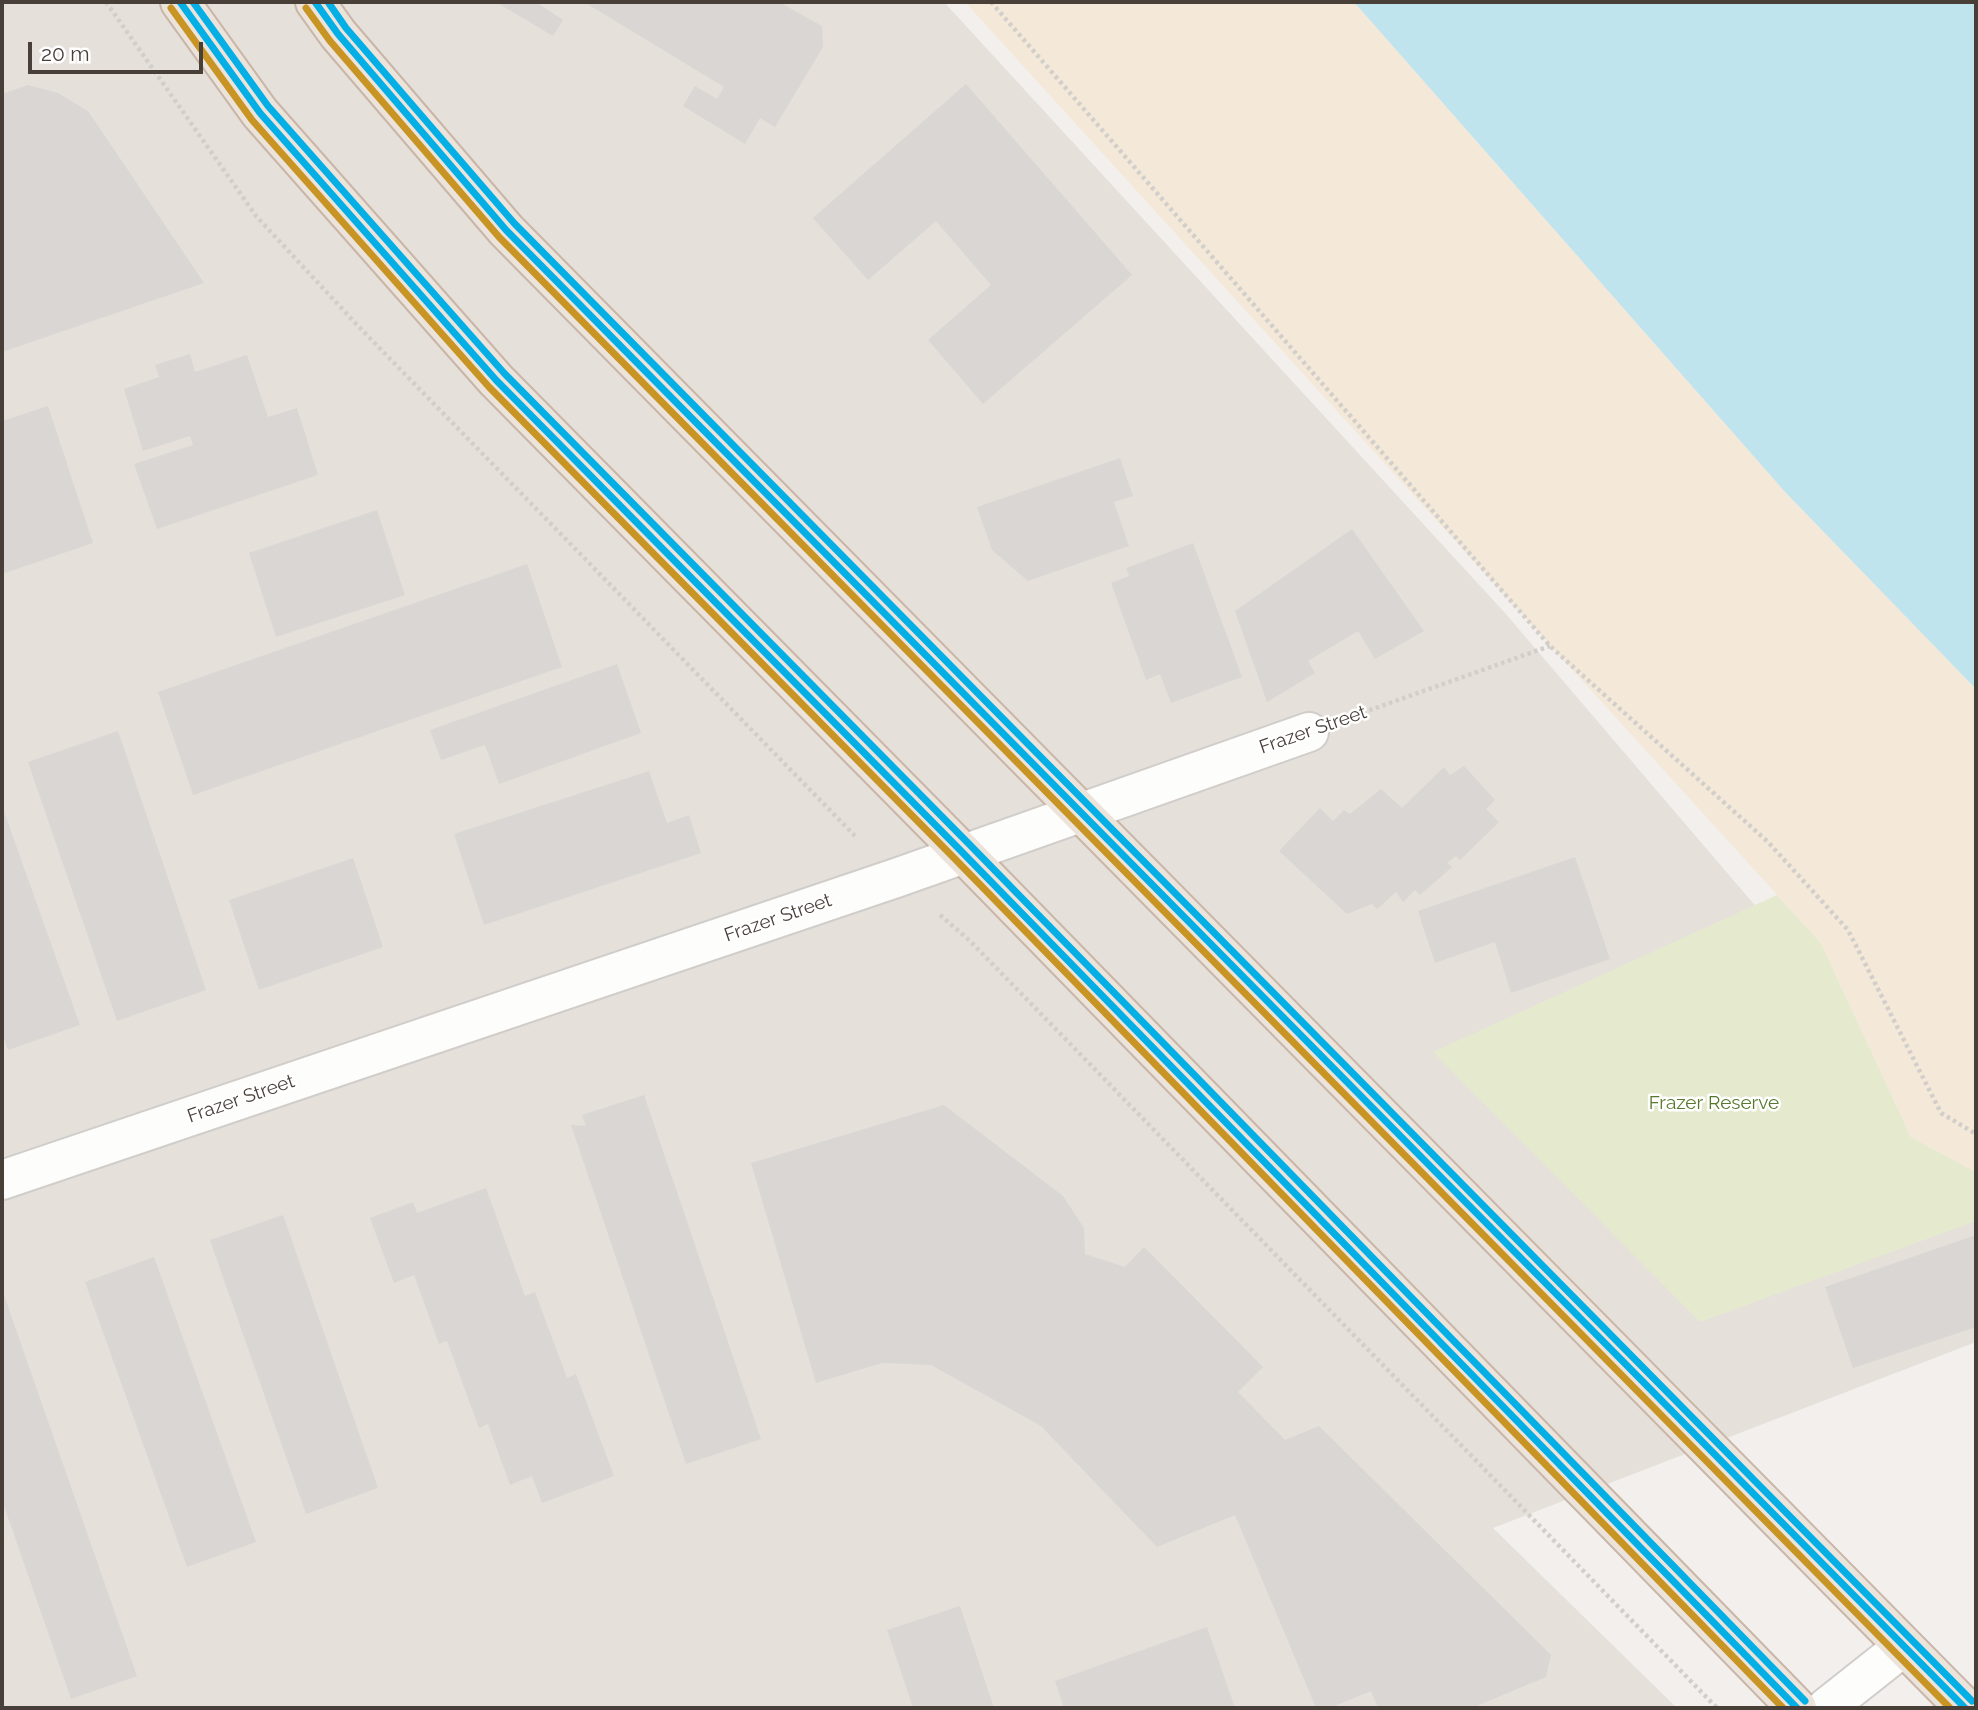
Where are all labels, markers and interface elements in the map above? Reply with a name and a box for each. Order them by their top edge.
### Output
scale bar [32,28,206,72]
text: 20 m [41,41,89,66]
street label: Frazer Street [1256,701,1370,759]
street label: Frazer Street [721,889,835,947]
street label: Frazer Street [184,1070,298,1128]
park label: Frazer Reserve [1649,1092,1779,1114]

